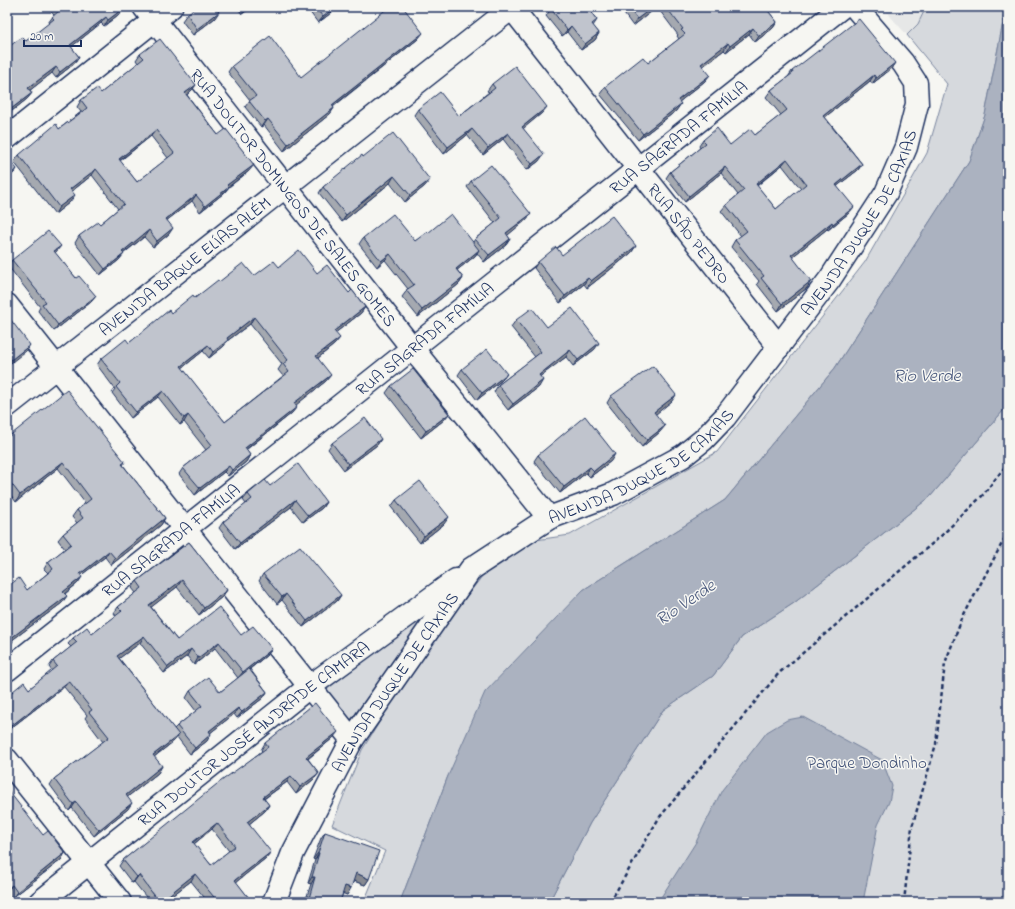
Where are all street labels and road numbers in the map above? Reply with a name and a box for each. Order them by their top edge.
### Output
street label: RUA DOUTOR DOMINGOS DE SALES GOMES [183,64,402,333]
street label: RUA SAGRADA FAMÍLIA [604,75,754,201]
street label: AVENIDA DUQUE DE CAXIAS [795,127,924,322]
street label: RUA SÃO PEDRO [640,178,736,290]
street label: AVENIDA BAQUE ELÍAS ALÉM [94,191,277,343]
street label: RUA SAGRADA FAMÍLIA [351,277,500,403]
street label: AVENIDA DUQUE DE CAXIAS [545,404,741,531]
street label: RUA SAGRADA FAMÍLIA [97,478,246,604]
street label: AVENIDA DUQUE DE CAXIAS [326,587,465,777]
street label: RUA DOUTOR JOSÉ ANDRADE CAMARA [133,636,375,833]

